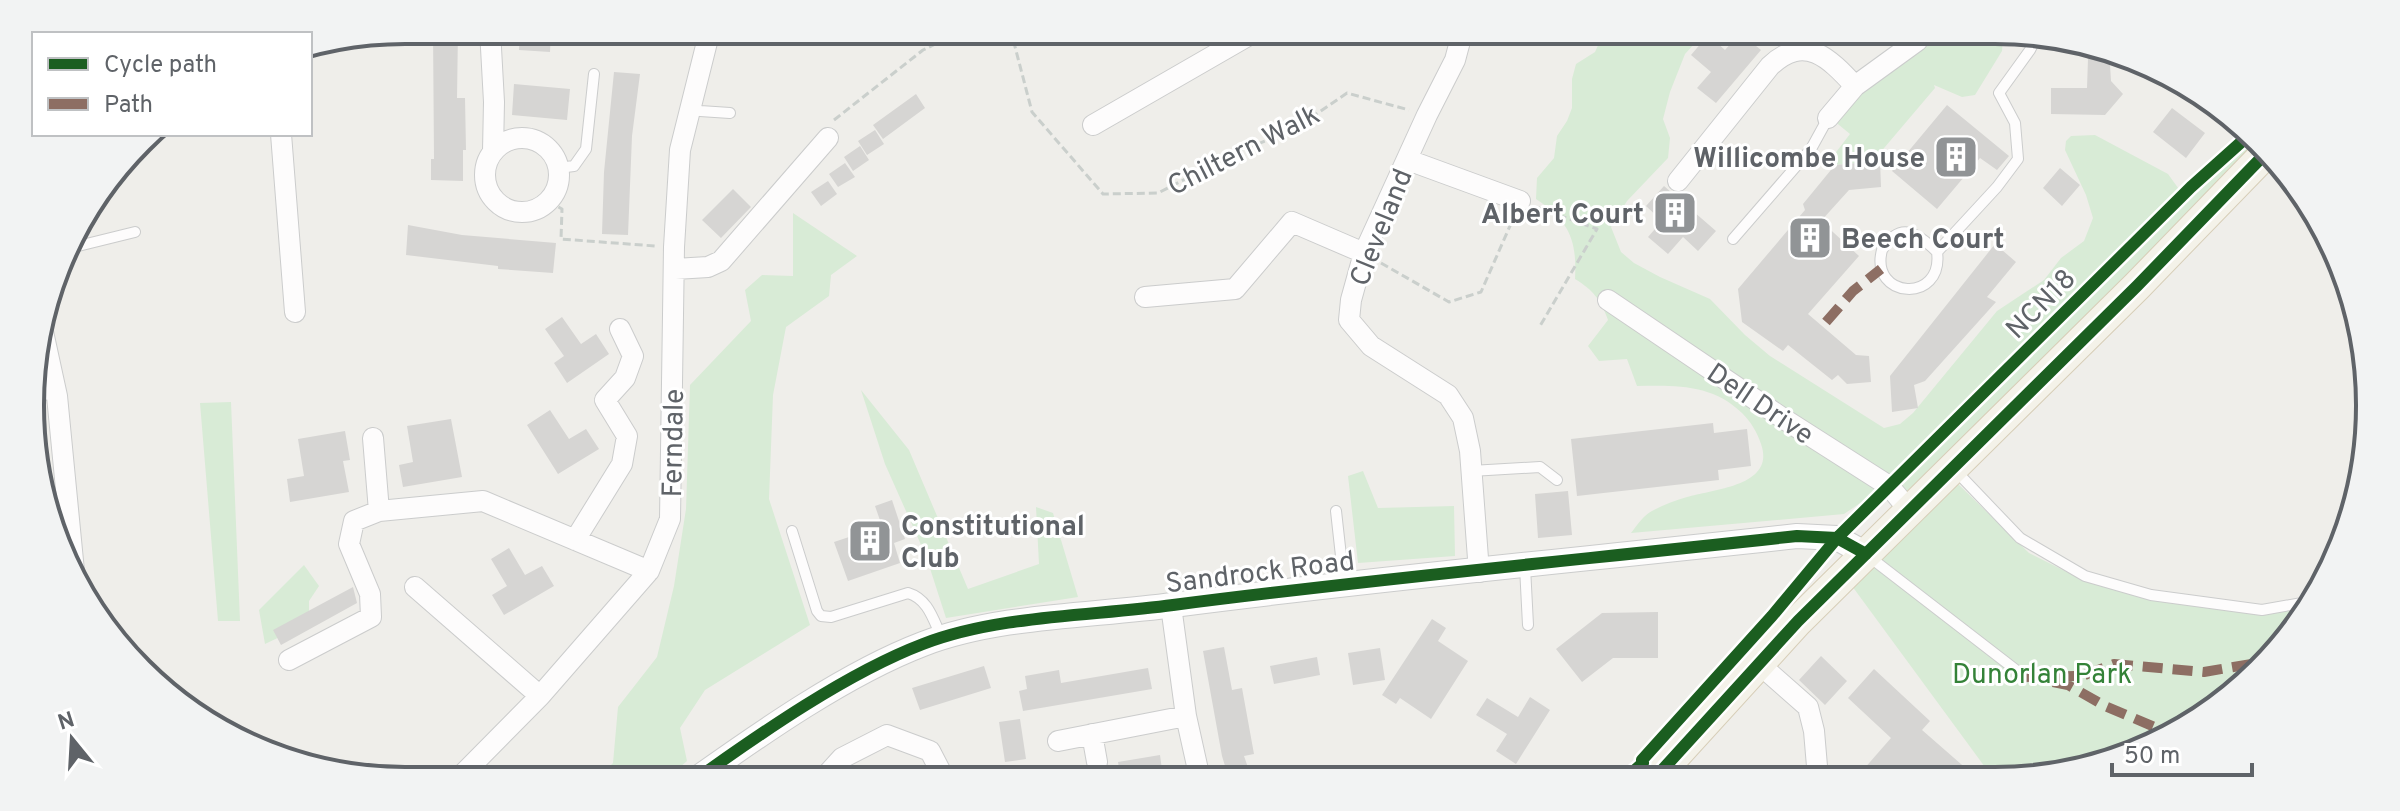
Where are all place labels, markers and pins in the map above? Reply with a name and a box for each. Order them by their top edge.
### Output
building icon: Willicombe House [1932,133,1980,181]
place label: Willicombe House [1693,142,1925,178]
building icon: Albert Court [1651,189,1699,237]
place label: Albert Court [1481,198,1644,234]
building icon: Beech Court [1786,214,1834,262]
place label: Beech Court [1841,223,2004,259]
place label: Constitutional Club [901,510,1085,578]
building icon: Constitutional Club [846,517,894,565]

